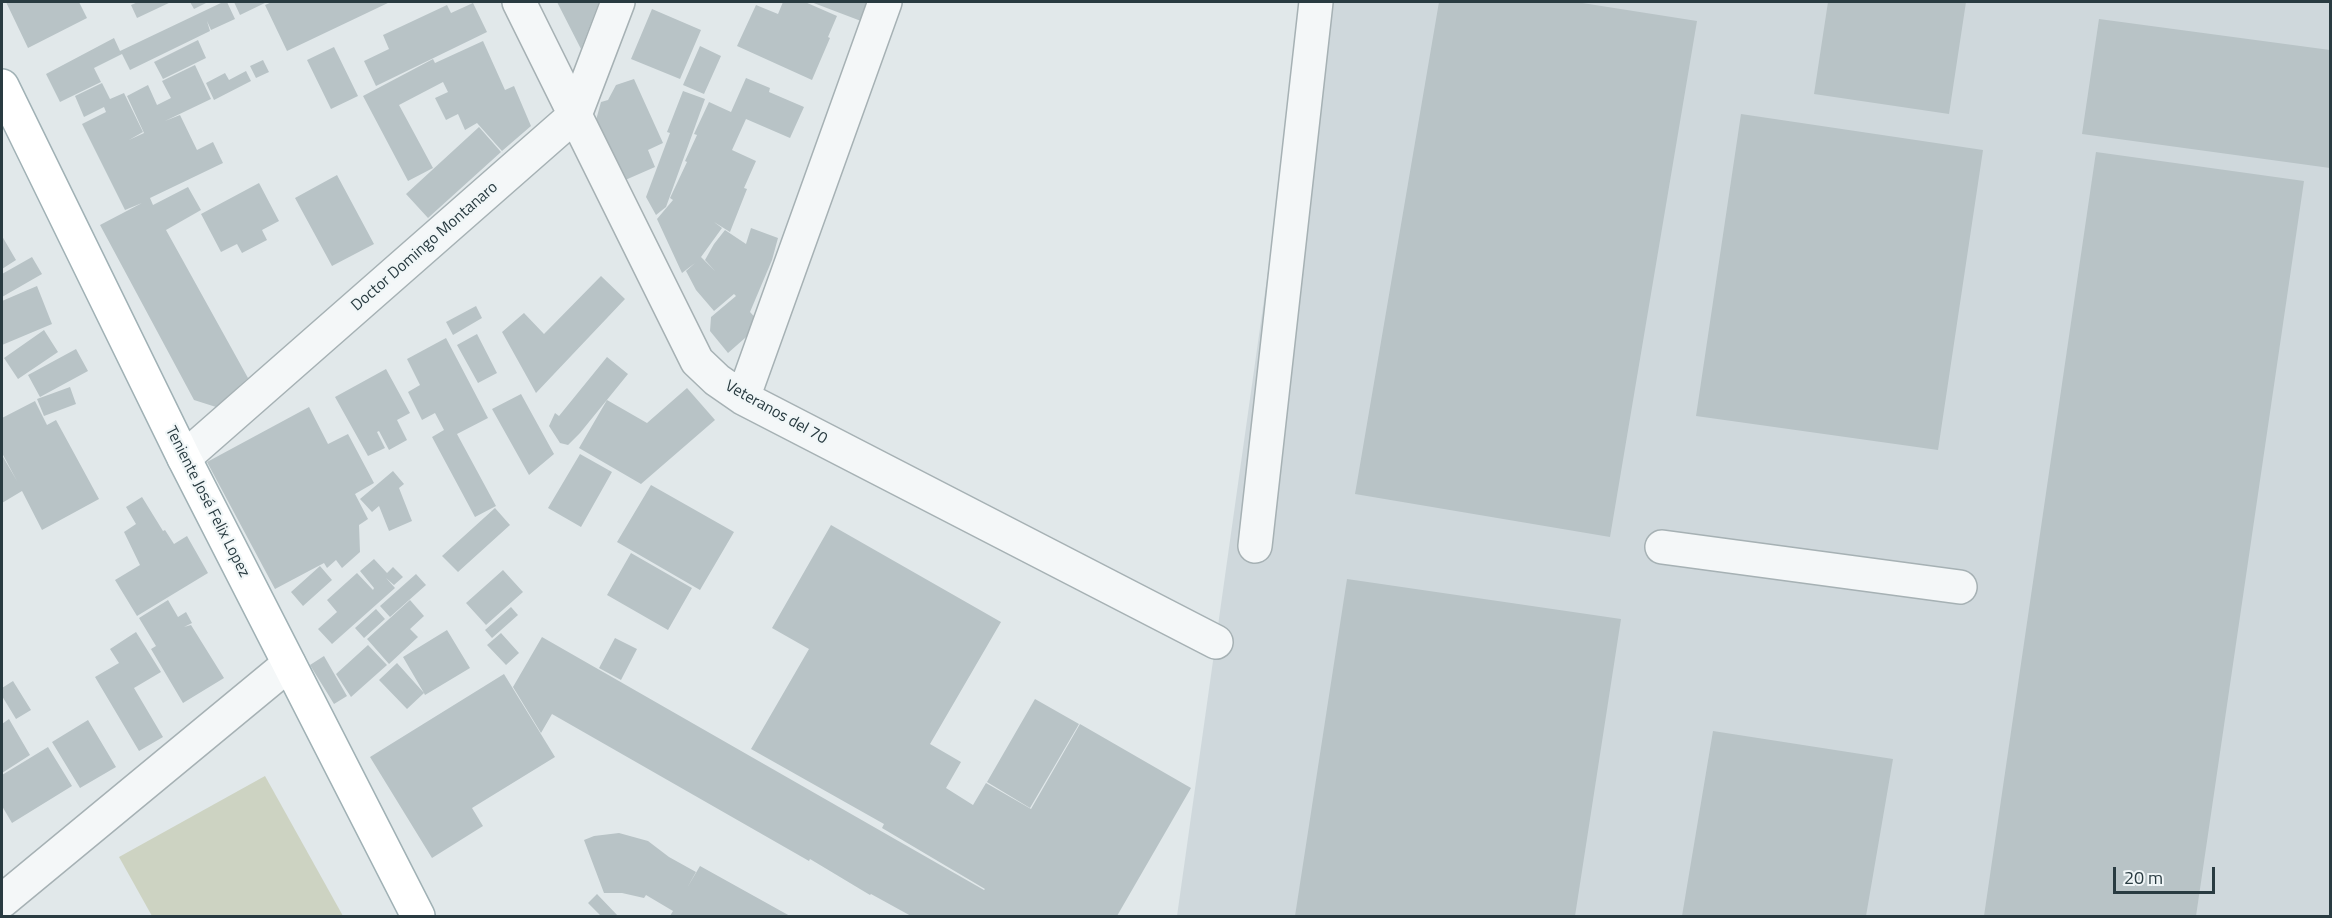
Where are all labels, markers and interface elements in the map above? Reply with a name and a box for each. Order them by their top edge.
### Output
street label: Doctor Domingo Montanaro [348,178,502,316]
street label: Veteranos del 70 [722,377,830,449]
street label: Teniente José Felix Lopez [161,423,253,581]
scale bar [2116,855,2218,893]
text: 20 m [2124,864,2163,891]

